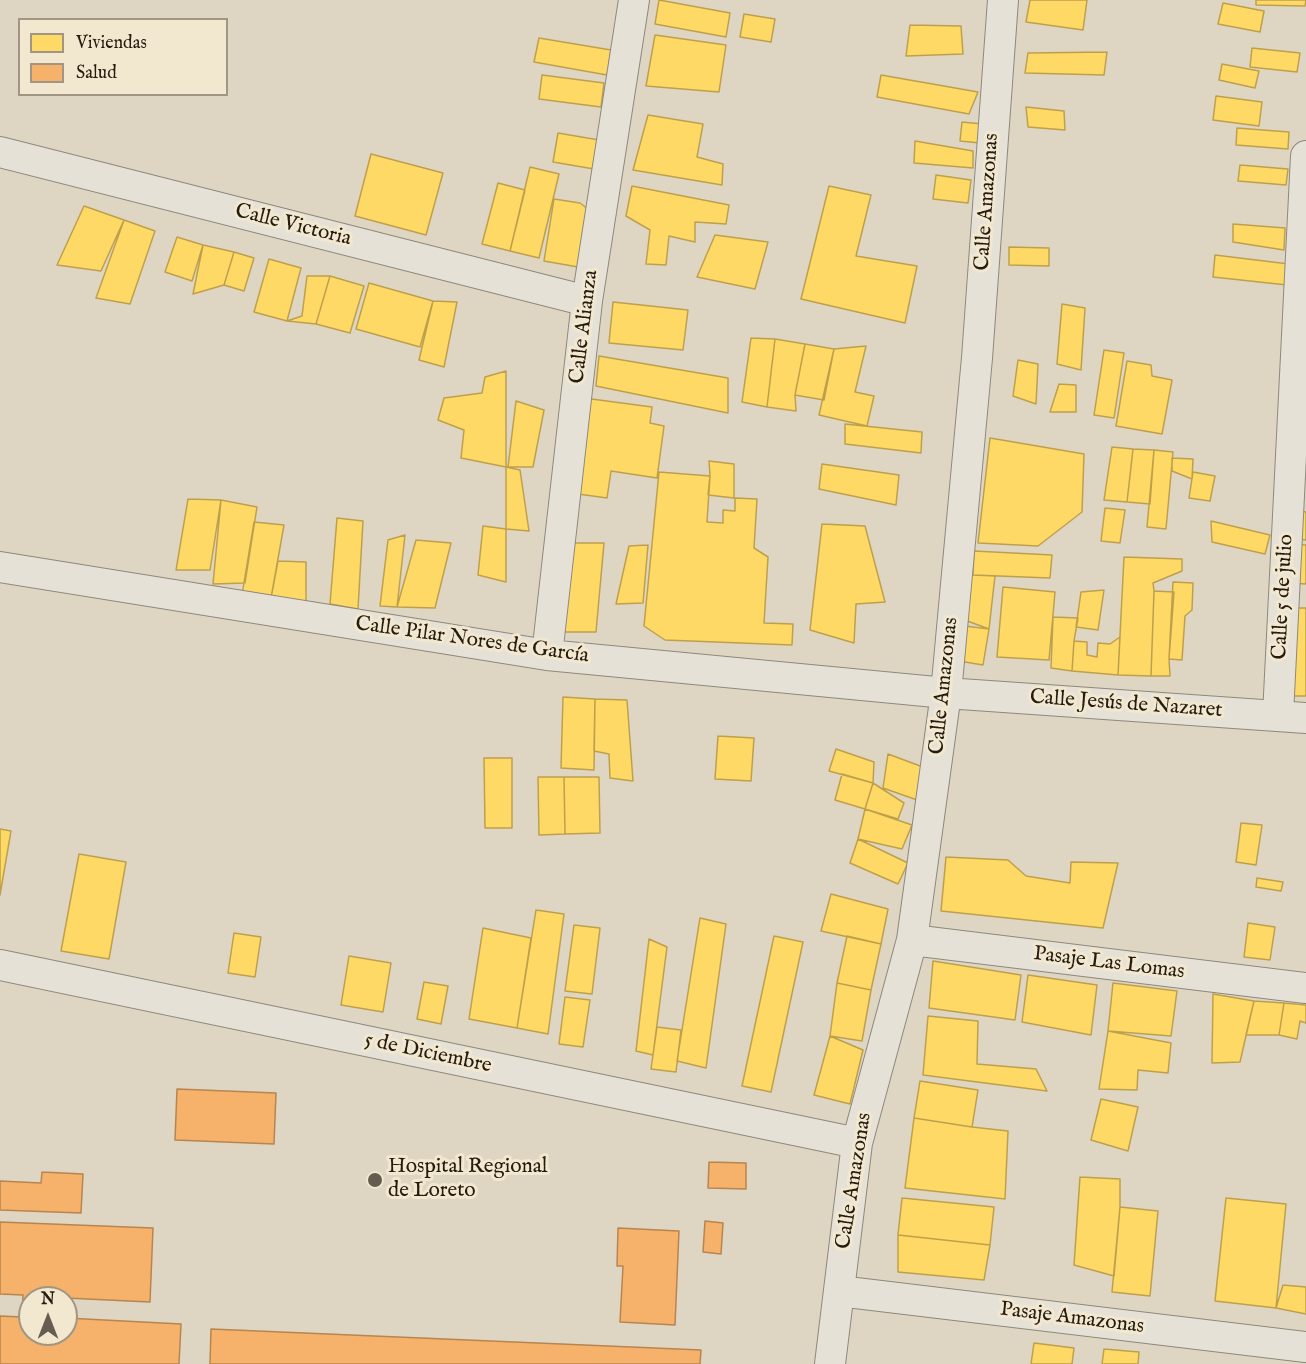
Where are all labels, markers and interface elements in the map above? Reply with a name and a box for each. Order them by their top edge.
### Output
legend [18,18,228,96]
text: Viviendas [76,32,147,55]
text: Salud [76,62,117,85]
street label: Calle Amazonas [971,132,1005,272]
street label: Calle Victoria [232,199,354,253]
street label: Calle Alianza [566,269,604,385]
street label: Calle 5 de julio [1268,534,1300,660]
street label: Calle Pilar Nores de García [354,612,590,670]
street label: Calle Amazonas [925,616,965,756]
street label: Calle Jesús de Nazaret [1029,686,1223,724]
street label: Pasaje Las Lomas [1032,942,1186,986]
street label: 5 de Diciembre [362,1028,494,1080]
street label: Calle Amazonas [832,1111,878,1251]
place label: Hospital Regional de Loreto [388,1155,548,1205]
marker: Hospital Regional de Loreto [366,1171,384,1189]
north arrow [18,1286,78,1346]
text: N [41,1290,55,1310]
street label: Pasaje Amazonas [999,1298,1145,1340]

